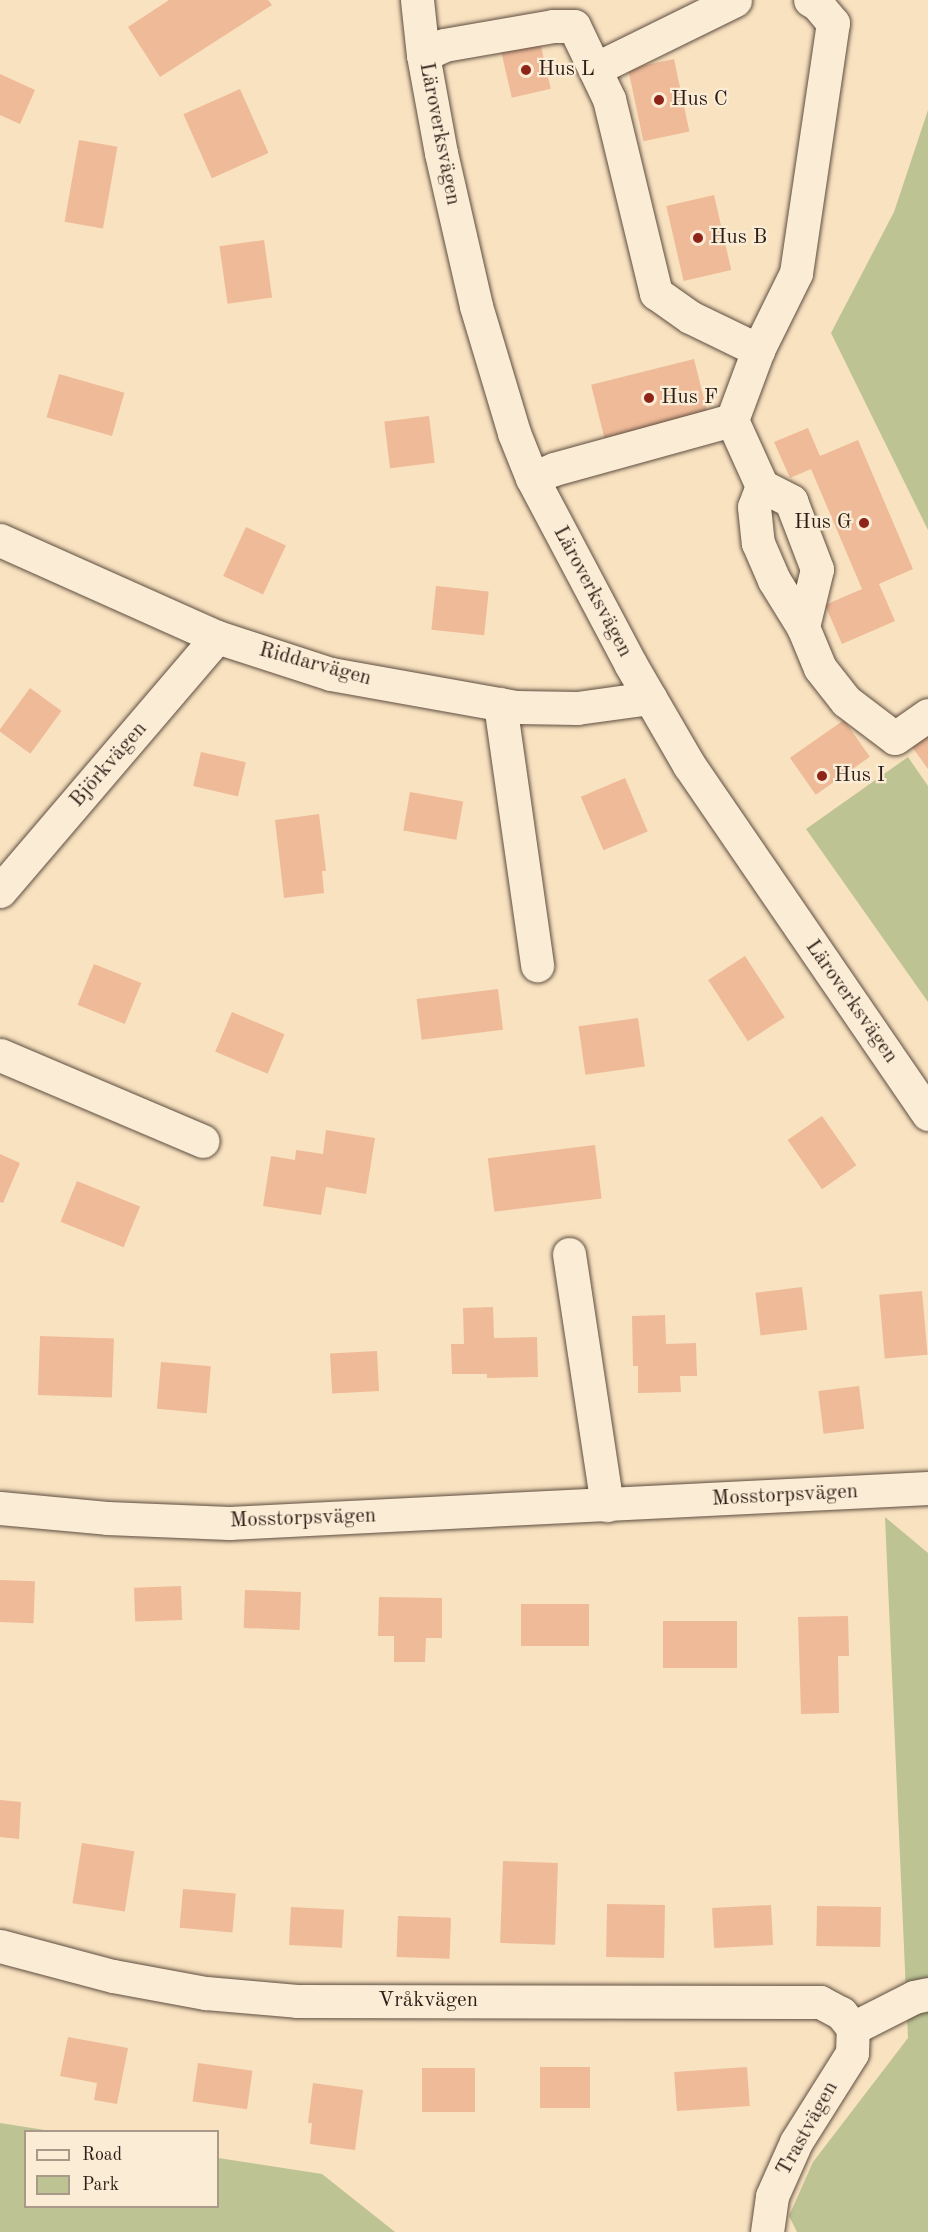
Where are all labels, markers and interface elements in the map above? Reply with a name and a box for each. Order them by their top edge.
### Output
place label: Hus L [538,57,595,83]
street label: Läroverksvägen [413,60,465,208]
marker: Hus L [519,63,533,77]
place label: Hus C [671,87,728,113]
marker: Hus C [652,93,666,107]
place label: Hus B [710,225,767,251]
marker: Hus B [691,231,705,245]
place label: Hus F [661,385,718,411]
marker: Hus F [642,391,656,405]
place label: Hus G [794,510,852,536]
marker: Hus G [857,516,871,530]
street label: Läroverksvägen [547,522,637,662]
street label: Riddarvägen [256,638,374,692]
street label: Björkvägen [65,717,153,813]
place label: Hus I [834,763,885,789]
marker: Hus I [815,769,829,783]
street label: Läroverksvägen [799,935,903,1069]
street label: Mosstorpsvägen [711,1480,859,1512]
street label: Mosstorpsvägen [229,1504,377,1534]
street label: Vråkvägen [378,1988,478,2014]
street label: Trastvägen [772,2077,844,2181]
legend [24,2130,219,2208]
text: Road [82,2146,122,2164]
text: Park [82,2176,119,2194]

